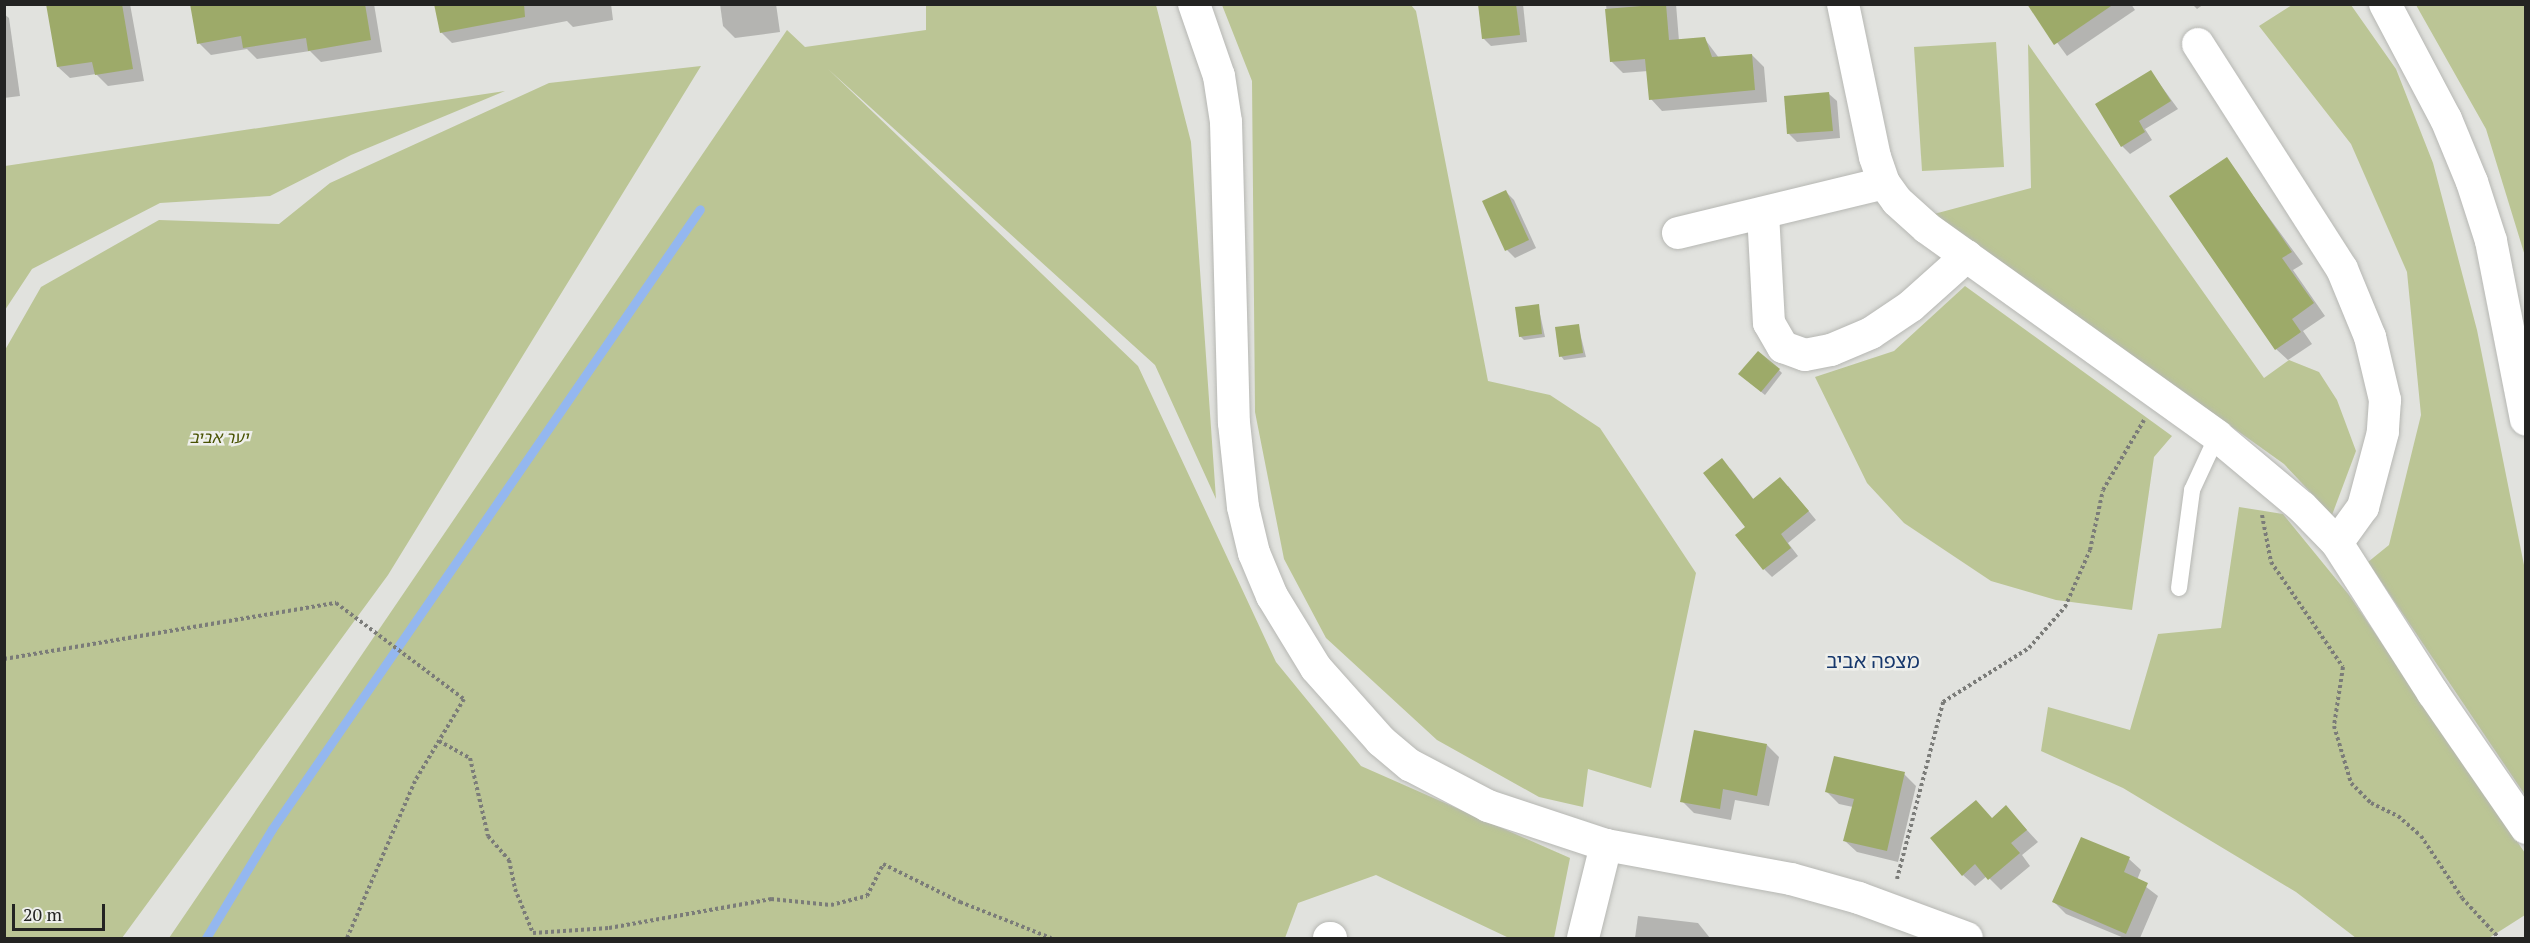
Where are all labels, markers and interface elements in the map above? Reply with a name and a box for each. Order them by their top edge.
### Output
park label: יער אביב [190,427,248,447]
district label: מצפה אביב [1826,648,1920,672]
scale bar [15,892,108,930]
text: 20 m [23,902,62,926]

